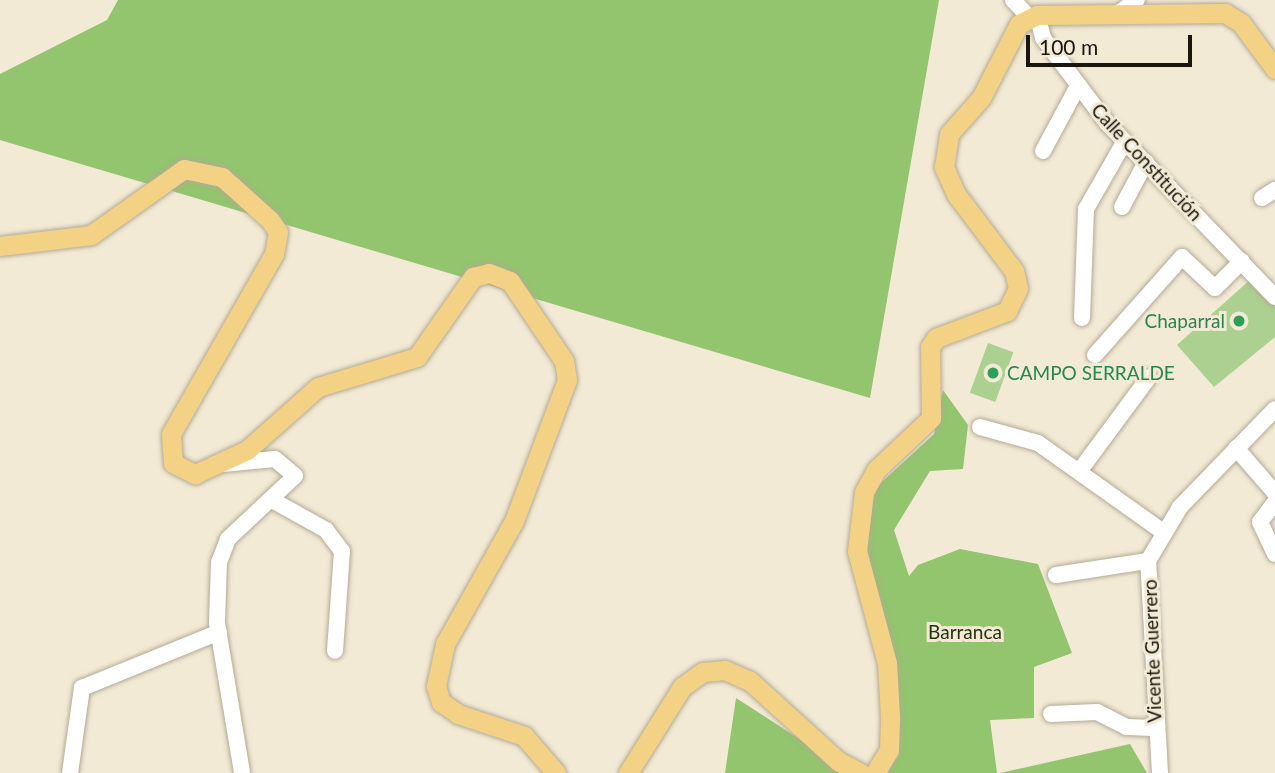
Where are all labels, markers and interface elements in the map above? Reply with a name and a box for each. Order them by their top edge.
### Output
scale bar [1030,21,1196,65]
text: 100 m [1039,34,1098,59]
street label: Calle Constitución [1087,99,1207,225]
place label: Chaparral [1145,310,1225,332]
marker: Chaparral [1231,313,1247,329]
place label: CAMPO SERRALDE [1007,362,1175,384]
marker: CAMPO SERRALDE [985,365,1001,381]
street label: Vicente Guerrero [1138,579,1166,723]
park label: Barranca [928,621,1002,643]

